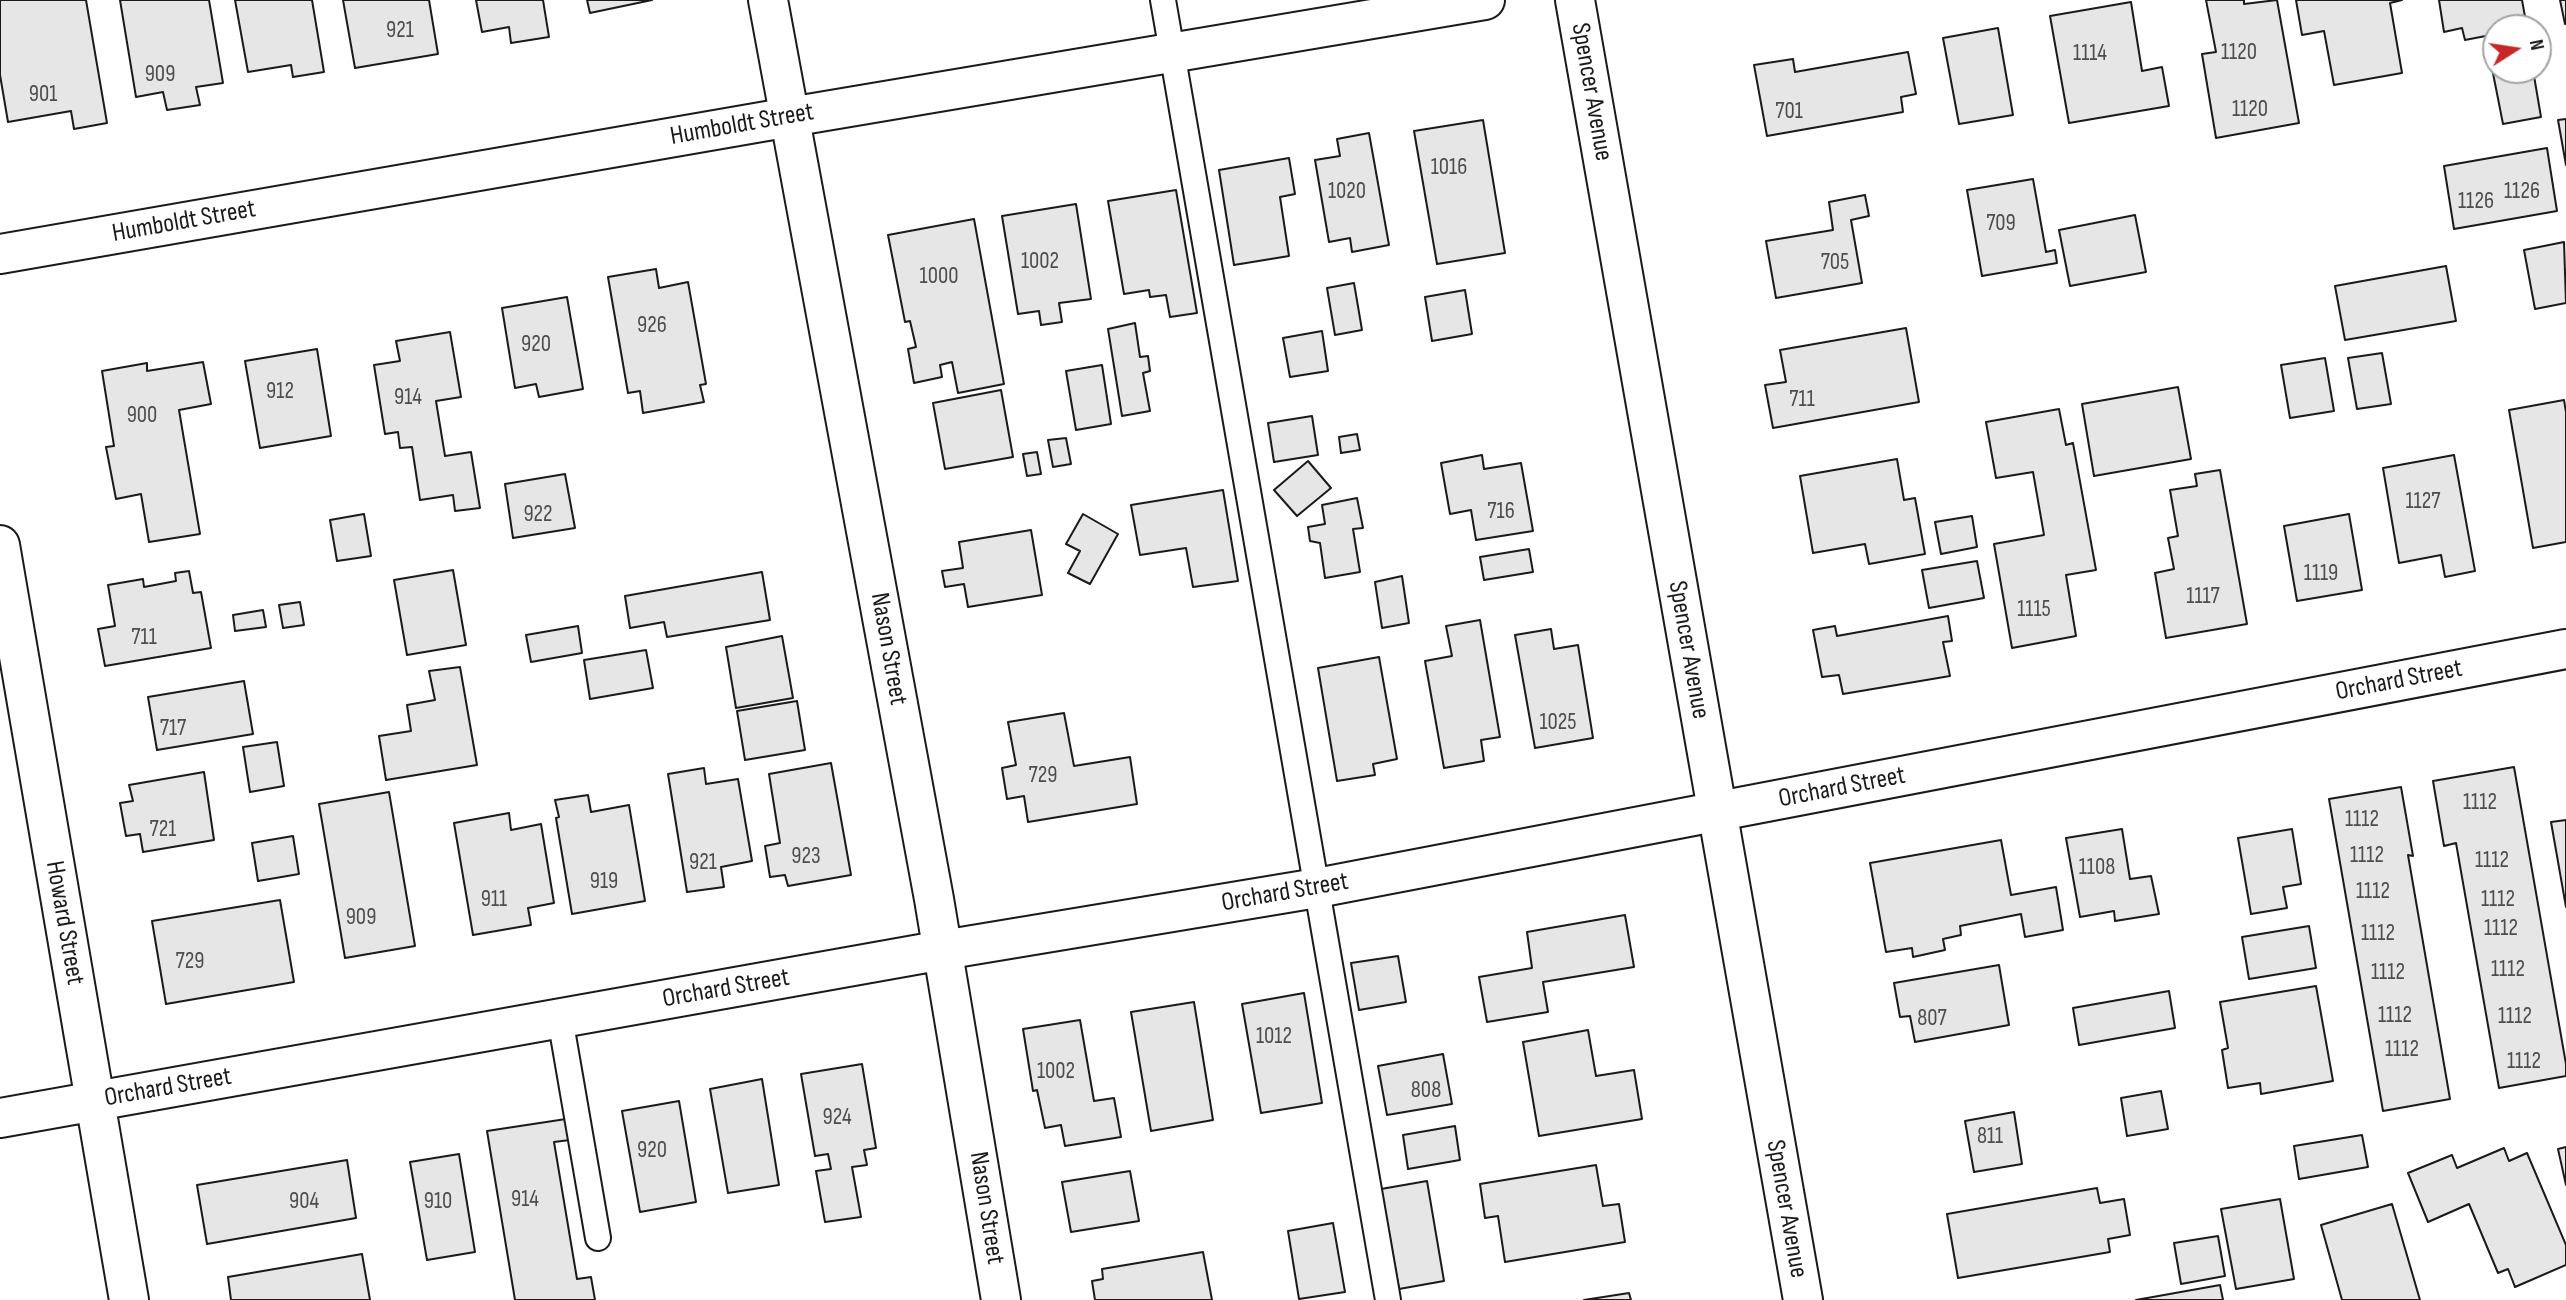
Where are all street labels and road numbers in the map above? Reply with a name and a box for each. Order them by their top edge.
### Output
street label: Spencer Avenue [1564,21,1618,163]
street label: Humboldt Street [668,97,816,153]
street label: Humboldt Street [110,194,258,250]
street label: Spencer Avenue [1661,579,1715,721]
street label: Nason Street [863,590,913,708]
street label: Orchard Street [2333,653,2465,709]
street label: Orchard Street [1776,760,1908,816]
street label: Howard Street [38,859,90,987]
street label: Orchard Street [1219,866,1351,920]
street label: Orchard Street [660,962,792,1016]
street label: Orchard Street [102,1061,234,1115]
street label: Spencer Avenue [1759,1138,1813,1280]
street label: Nason Street [962,1150,1010,1266]

